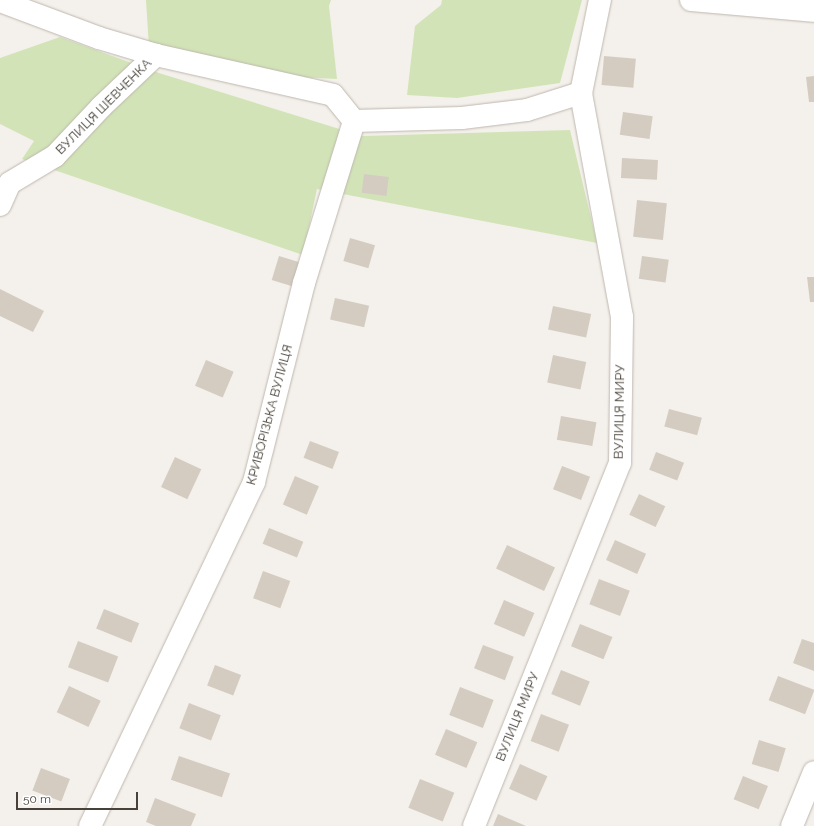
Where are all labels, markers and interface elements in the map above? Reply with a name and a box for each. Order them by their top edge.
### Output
street label: ВУЛИЦЯ ШЕВЧЕНКА [53,56,155,158]
street label: КРИВОРІЗЬКА ВУЛИЦЯ [244,343,296,487]
street label: ВУЛИЦЯ МИРУ [611,365,629,459]
street label: ВУЛИЦЯ МИРУ [493,670,543,764]
scale bar [18,784,140,810]
text: 50 m [23,792,51,806]

